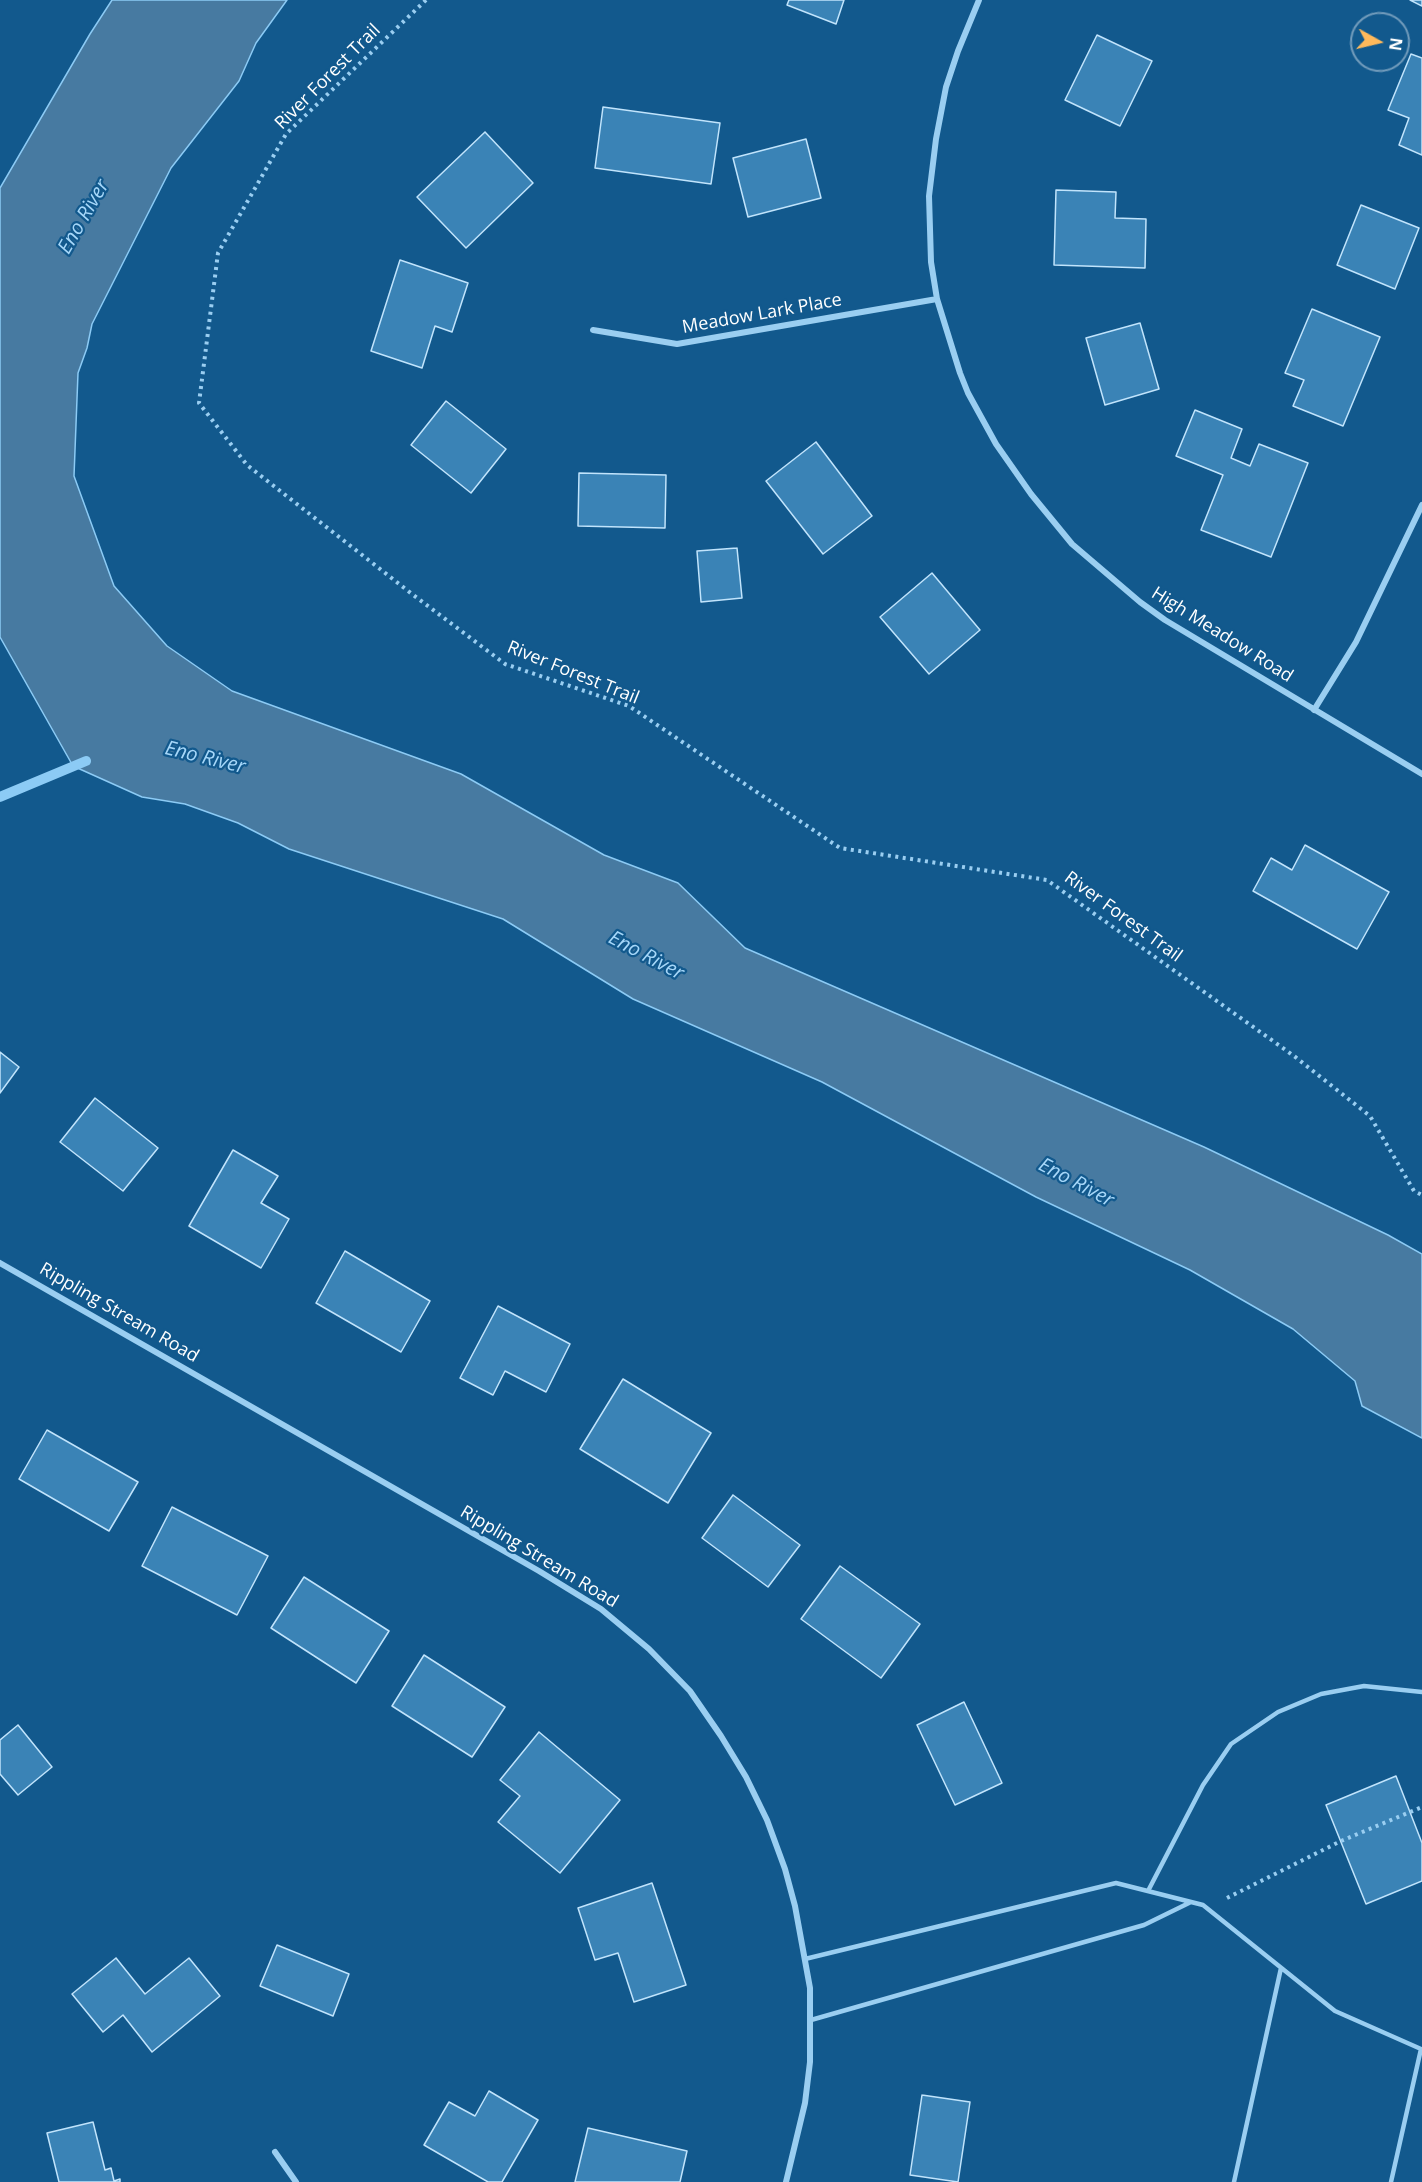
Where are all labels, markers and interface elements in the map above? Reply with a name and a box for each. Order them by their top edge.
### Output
north arrow [1350,12,1410,72]
street label: River Forest Trail [271,20,385,134]
text: N [1384,36,1408,52]
water label: Eno River [53,176,115,258]
street label: Meadow Lark Place [680,289,844,339]
street label: High Meadow Road [1147,583,1297,687]
street label: River Forest Trail [504,637,642,709]
water label: Eno River [162,736,248,780]
street label: River Forest Trail [1060,867,1186,967]
water label: Eno River [604,926,688,986]
water label: Eno River [1034,1153,1118,1213]
street label: Rippling Stream Road [36,1259,202,1367]
street label: Rippling Stream Road [456,1501,622,1613]

